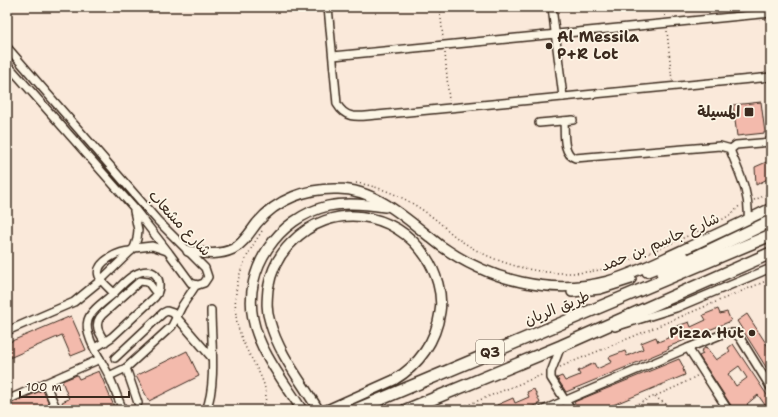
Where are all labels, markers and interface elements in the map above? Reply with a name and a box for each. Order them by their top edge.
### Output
place label: Al Messila P+R Lot [557,27,640,64]
marker: Al Messila P+R Lot [544,41,554,51]
place label: المسيلة [697,102,740,122]
marker: المسيلة [743,106,755,118]
street label: شارع مشعاب [144,185,216,261]
street label: شارع جاسم بن حمد [597,208,723,278]
street label: طريق الريان [521,286,593,330]
place label: Pizza Hut [669,323,744,343]
marker: Pizza Hut [747,328,757,338]
road number: Q3 [476,340,504,364]
scale bar [20,373,129,399]
text: 100 m [26,379,62,395]

